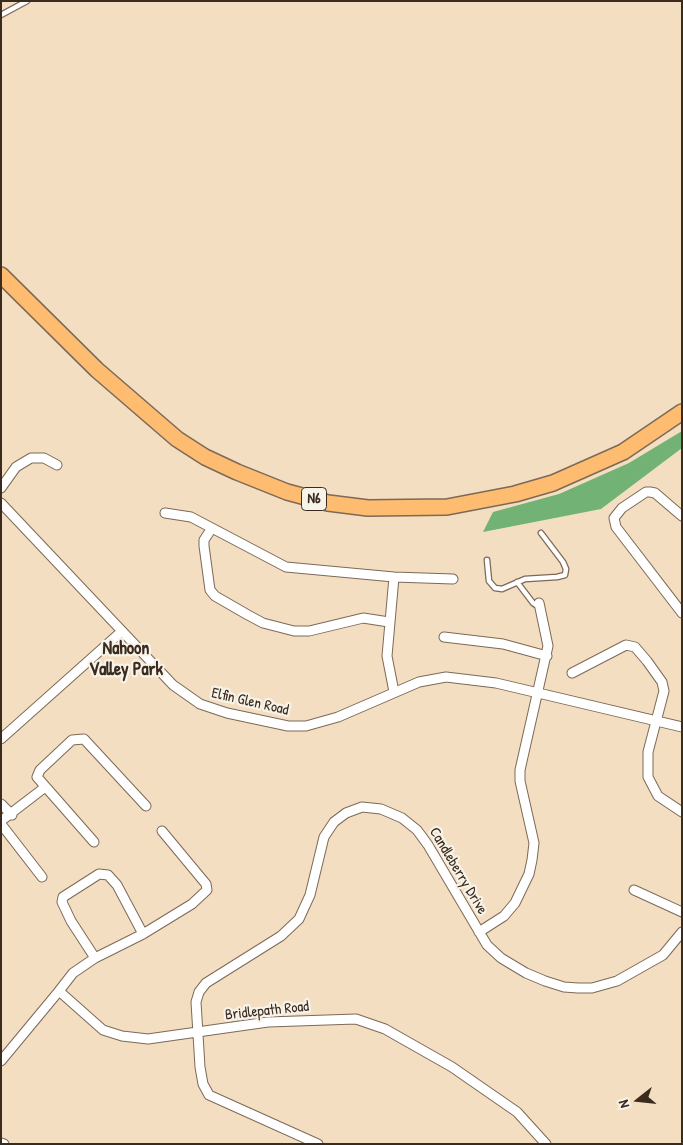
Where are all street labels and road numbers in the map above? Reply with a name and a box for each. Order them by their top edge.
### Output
road number: N6 [302,488,326,510]
street label: Elfin Glen Road [210,684,290,720]
street label: Candleberry Drive [425,824,491,918]
street label: Bridlepath Road [224,998,310,1024]

